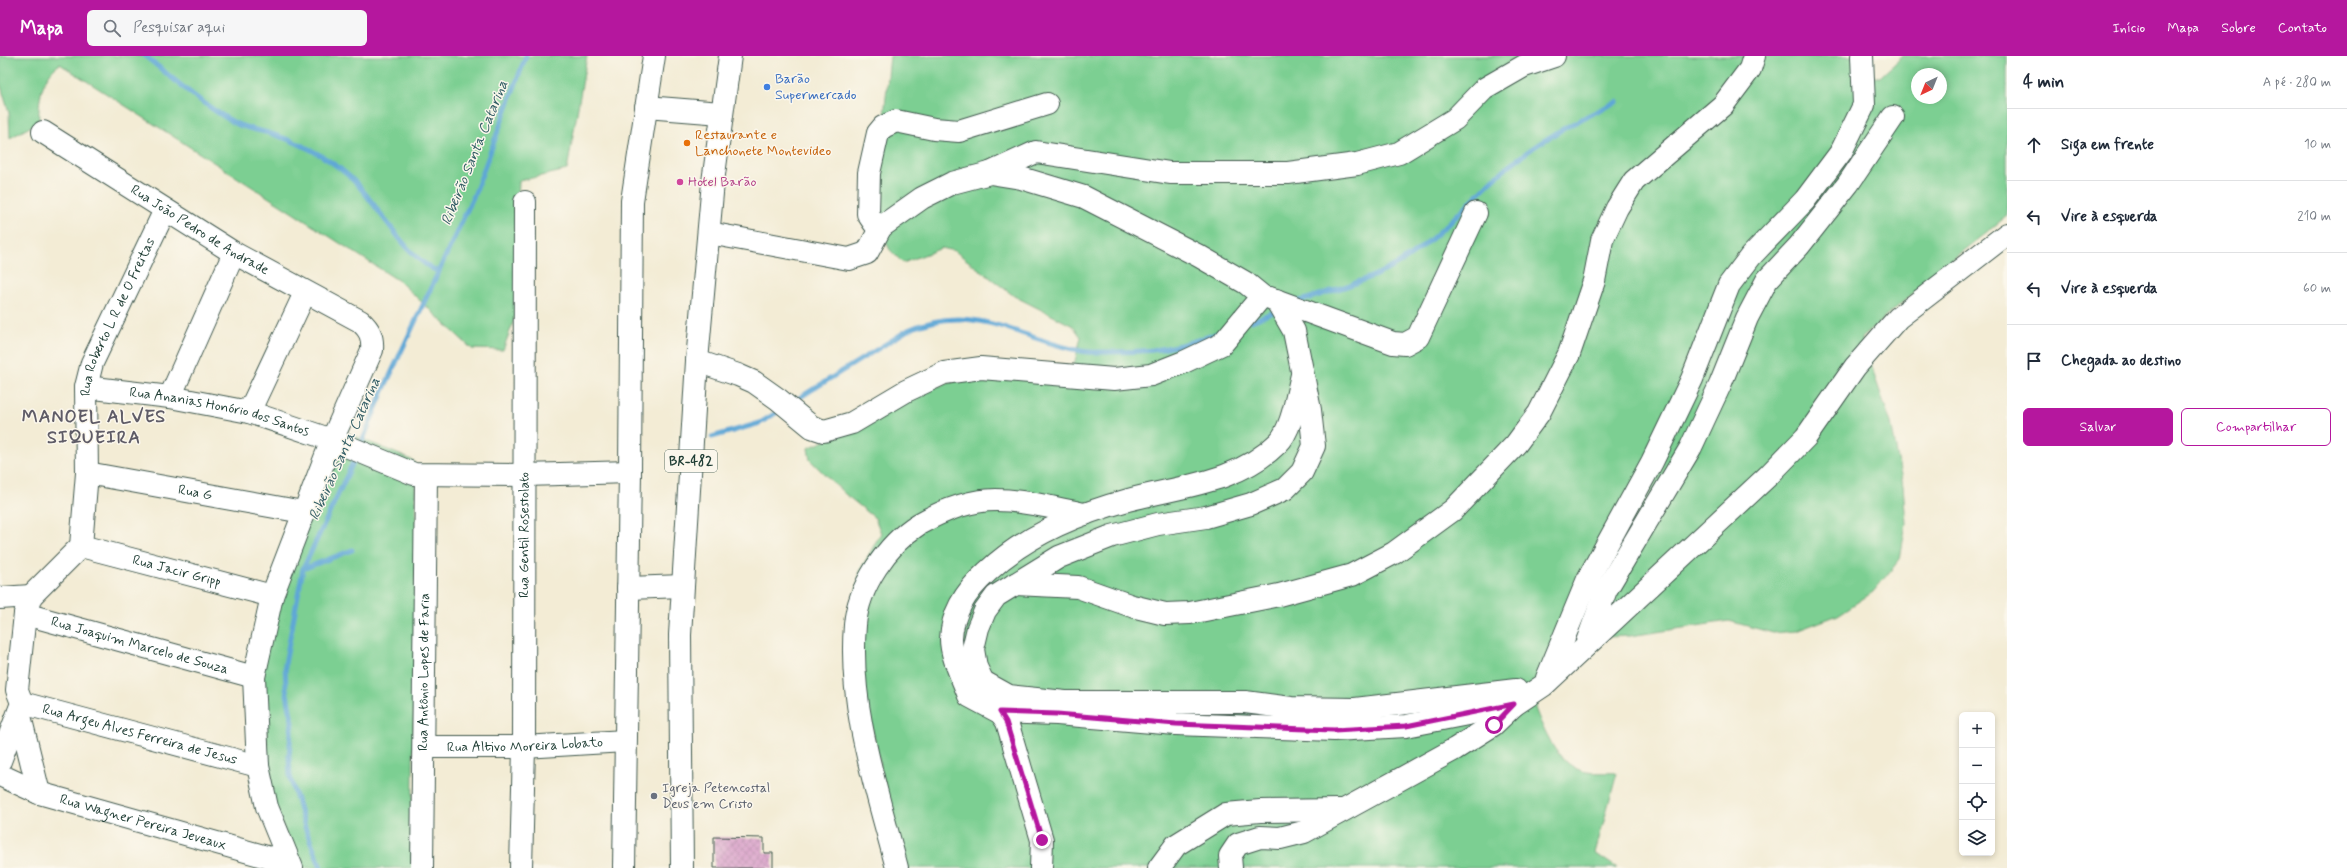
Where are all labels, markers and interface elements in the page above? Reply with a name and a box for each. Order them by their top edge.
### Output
search box [87,10,367,46]
text: Mapa [20,16,63,41]
icon: search [101,17,123,39]
text: Pesquisar aqui [133,18,225,38]
text: Início [2112,19,2145,37]
text: Mapa [2167,19,2199,37]
text: Sobre [2221,19,2256,37]
text: Contato [2278,19,2327,37]
north arrow [1911,68,1947,104]
place label: Barão Supermercado [775,70,857,104]
text: 4 min [2023,71,2064,93]
text: A pé · 280 m [2263,74,2331,91]
water label: Ribeirão Santa Catarina [437,77,513,228]
marker: Barão Supermercado [762,82,772,92]
place label: Restaurante e Lanchonete Montevideo [695,126,832,160]
icon: ahead [2023,134,2045,156]
text: Siga em frente [2061,135,2154,155]
text: 10 m [2304,136,2331,153]
marker: Restaurante e Lanchonete Montevideo [682,138,692,148]
place label: Hotel Barão [688,173,757,191]
marker: Hotel Barão [675,177,685,187]
street label: Rua João Pedro de Andrade [127,181,272,279]
icon: left [2023,206,2045,228]
text: Vire à esquerda [2061,207,2157,227]
text: 210 m [2297,208,2331,225]
street label: Rua Roberto L R de O Freitas [77,235,159,396]
icon: left [2023,278,2045,300]
text: Vire à esquerda [2061,279,2157,299]
text: 60 m [2303,280,2331,297]
icon: arrive [2023,350,2045,372]
text: Chegada ao destino [2061,351,2181,371]
water label: Ribeirão Santa Catarina [304,374,386,524]
street label: Rua Ananias Honório dos Santos [128,383,312,441]
district label: MANOEL ALVES SIQUEIRA [22,405,166,450]
button: Salvar [2023,408,2173,446]
button: Compartilhar [2181,408,2331,446]
road number: BR-482 [665,450,717,472]
street label: Rua Gentil Rosestolato [515,472,534,598]
street label: Rua G [177,481,214,504]
street label: Rua Jacir Gripp [130,551,223,591]
street label: Rua Antônio Lopes de Faria [414,593,434,751]
street label: Rua Joaquim Marcelo de Souza [49,613,230,679]
street label: Rua Argeu Alves Ferreira de Jesus [41,700,239,769]
map controls [1959,712,1995,856]
button: + [1959,712,1995,748]
route start [1485,716,1503,734]
street label: Rua Altivo Moreira Lobato [447,733,604,756]
button: − [1959,748,1995,784]
place label: Igreja Petencostal Deus em Cristo [662,779,770,813]
button: locate [1959,784,1995,820]
street label: Rua Wagner Pereira Jeveaux [58,790,228,854]
marker: Igreja Petencostal Deus em Cristo [649,791,659,801]
button: layers [1959,820,1995,856]
route end [1033,831,1051,849]

